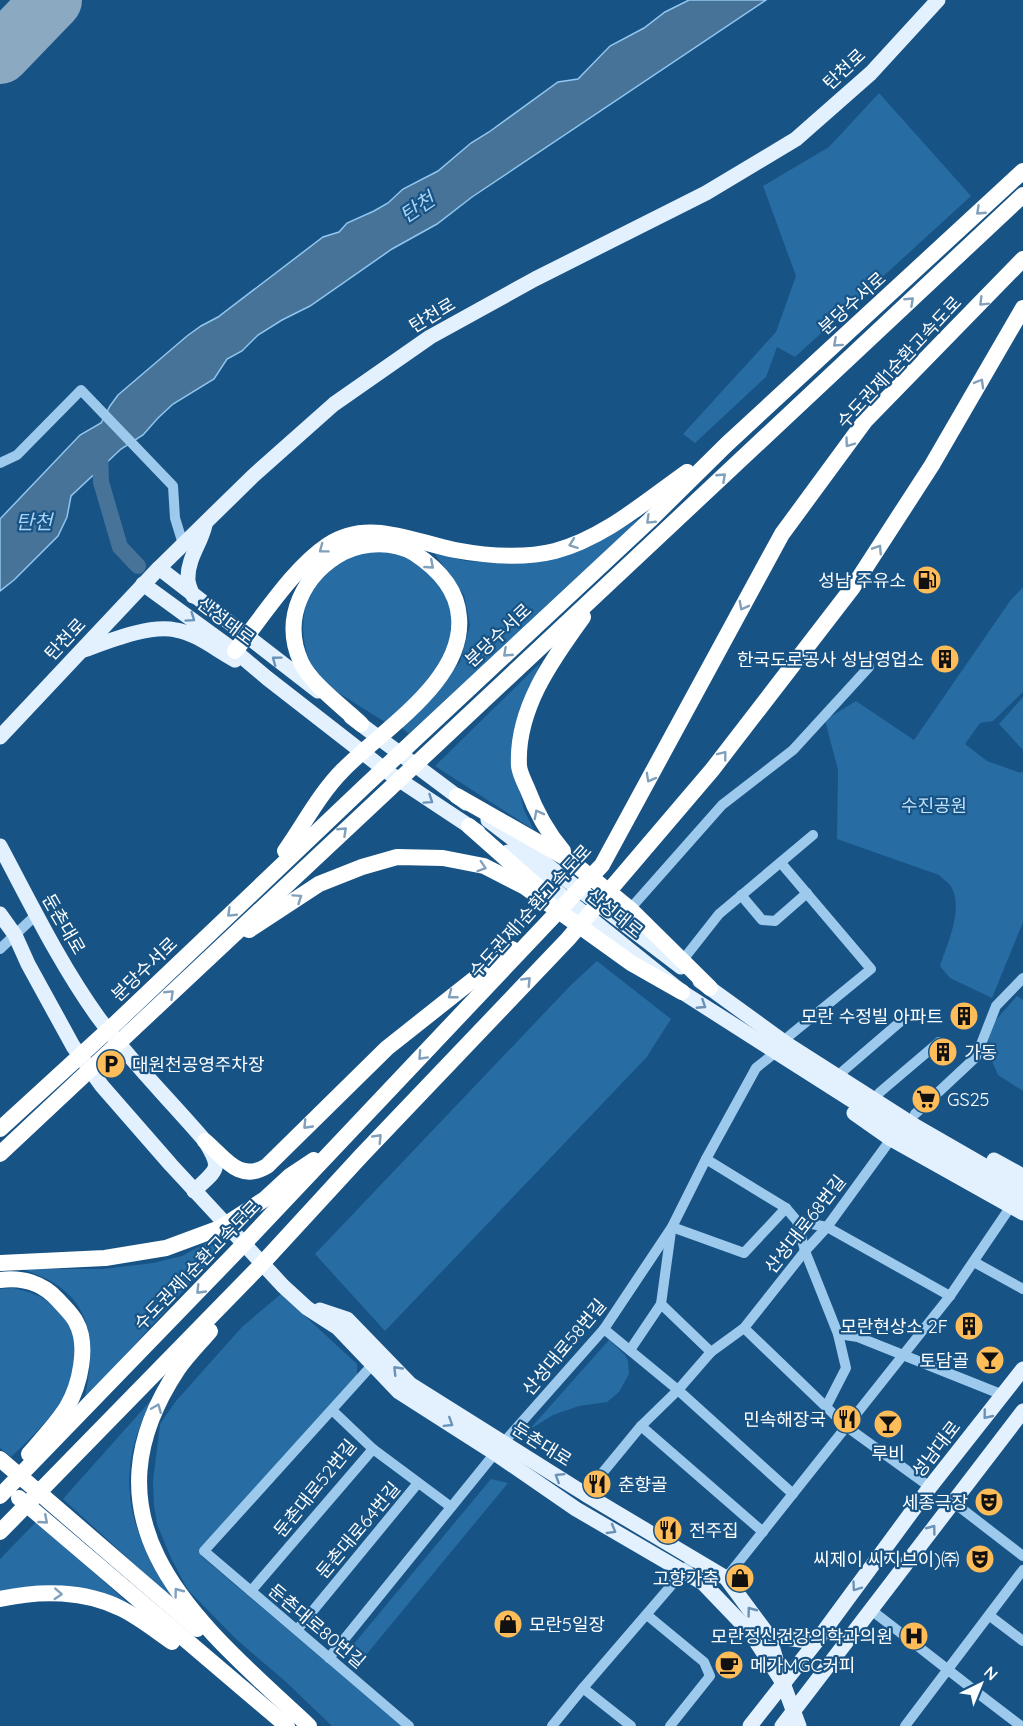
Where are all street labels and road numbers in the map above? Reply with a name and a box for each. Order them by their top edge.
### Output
street label: 탄천로 [818,44,870,94]
street label: 분당수서로 [814,267,890,339]
street label: 수도권제1순환고속도로 [832,291,966,433]
street label: 탄천로 [405,292,459,338]
street label: 산성대로 [193,592,259,650]
street label: 분당수서로 [460,598,536,672]
street label: 탄천로 [40,613,90,665]
street label: 수도권제1순환고속도로 [464,839,596,983]
street label: 산성대로 [582,883,648,943]
street label: 둔촌대로 [37,890,91,958]
street label: 분당수서로 [106,932,182,1006]
street label: 산성대로68번길 [759,1170,851,1278]
street label: 수도권제1순환고속도로 [129,1195,265,1335]
street label: 산성대로58번길 [517,1294,611,1400]
street label: 성남대로 [907,1416,965,1482]
street label: 둔촌대로 [508,1417,576,1471]
street label: 둔촌대로52번길 [269,1434,361,1542]
street label: 둔촌대로64번길 [311,1477,405,1583]
street label: 둔촌대로80번길 [264,1579,370,1673]

